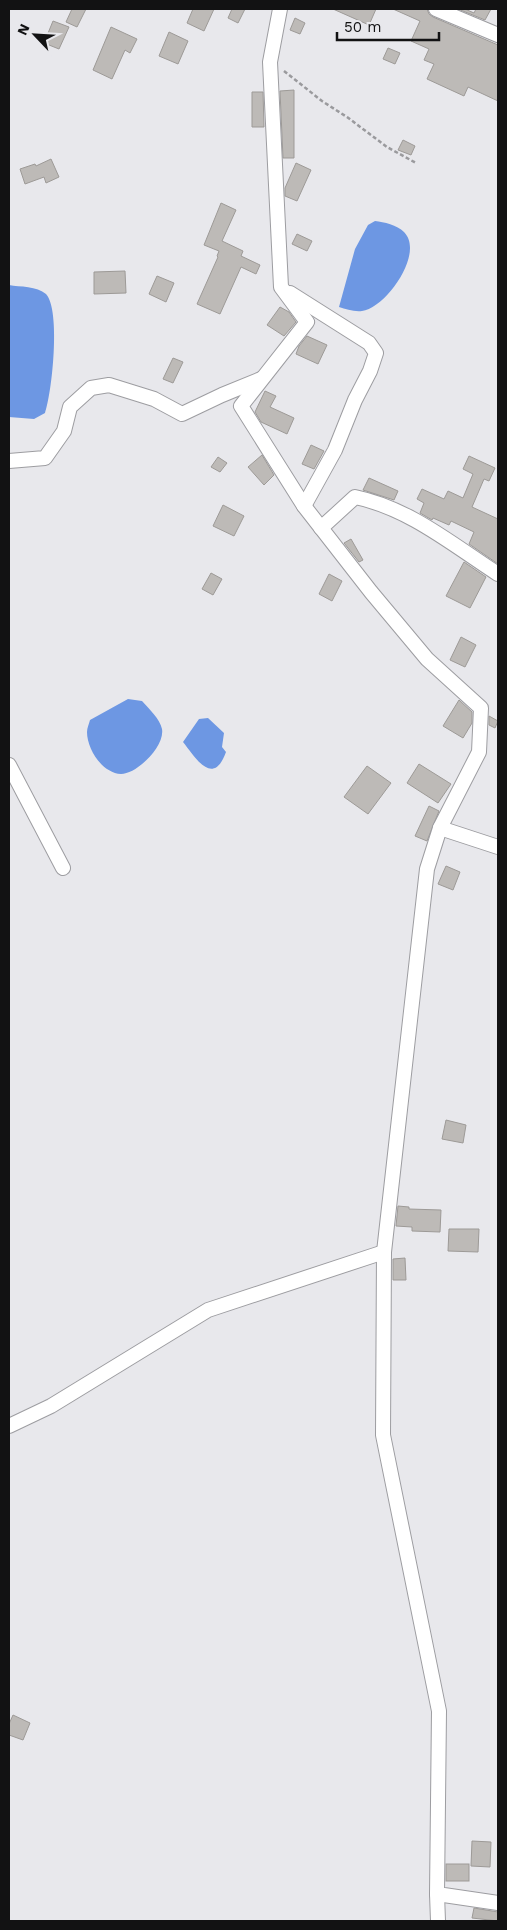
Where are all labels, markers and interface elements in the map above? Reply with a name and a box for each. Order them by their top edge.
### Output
north arrow [10,10,60,60]
scale bar [337,10,440,42]
text: 50 m [344,18,381,36]
text: N [14,21,33,38]

